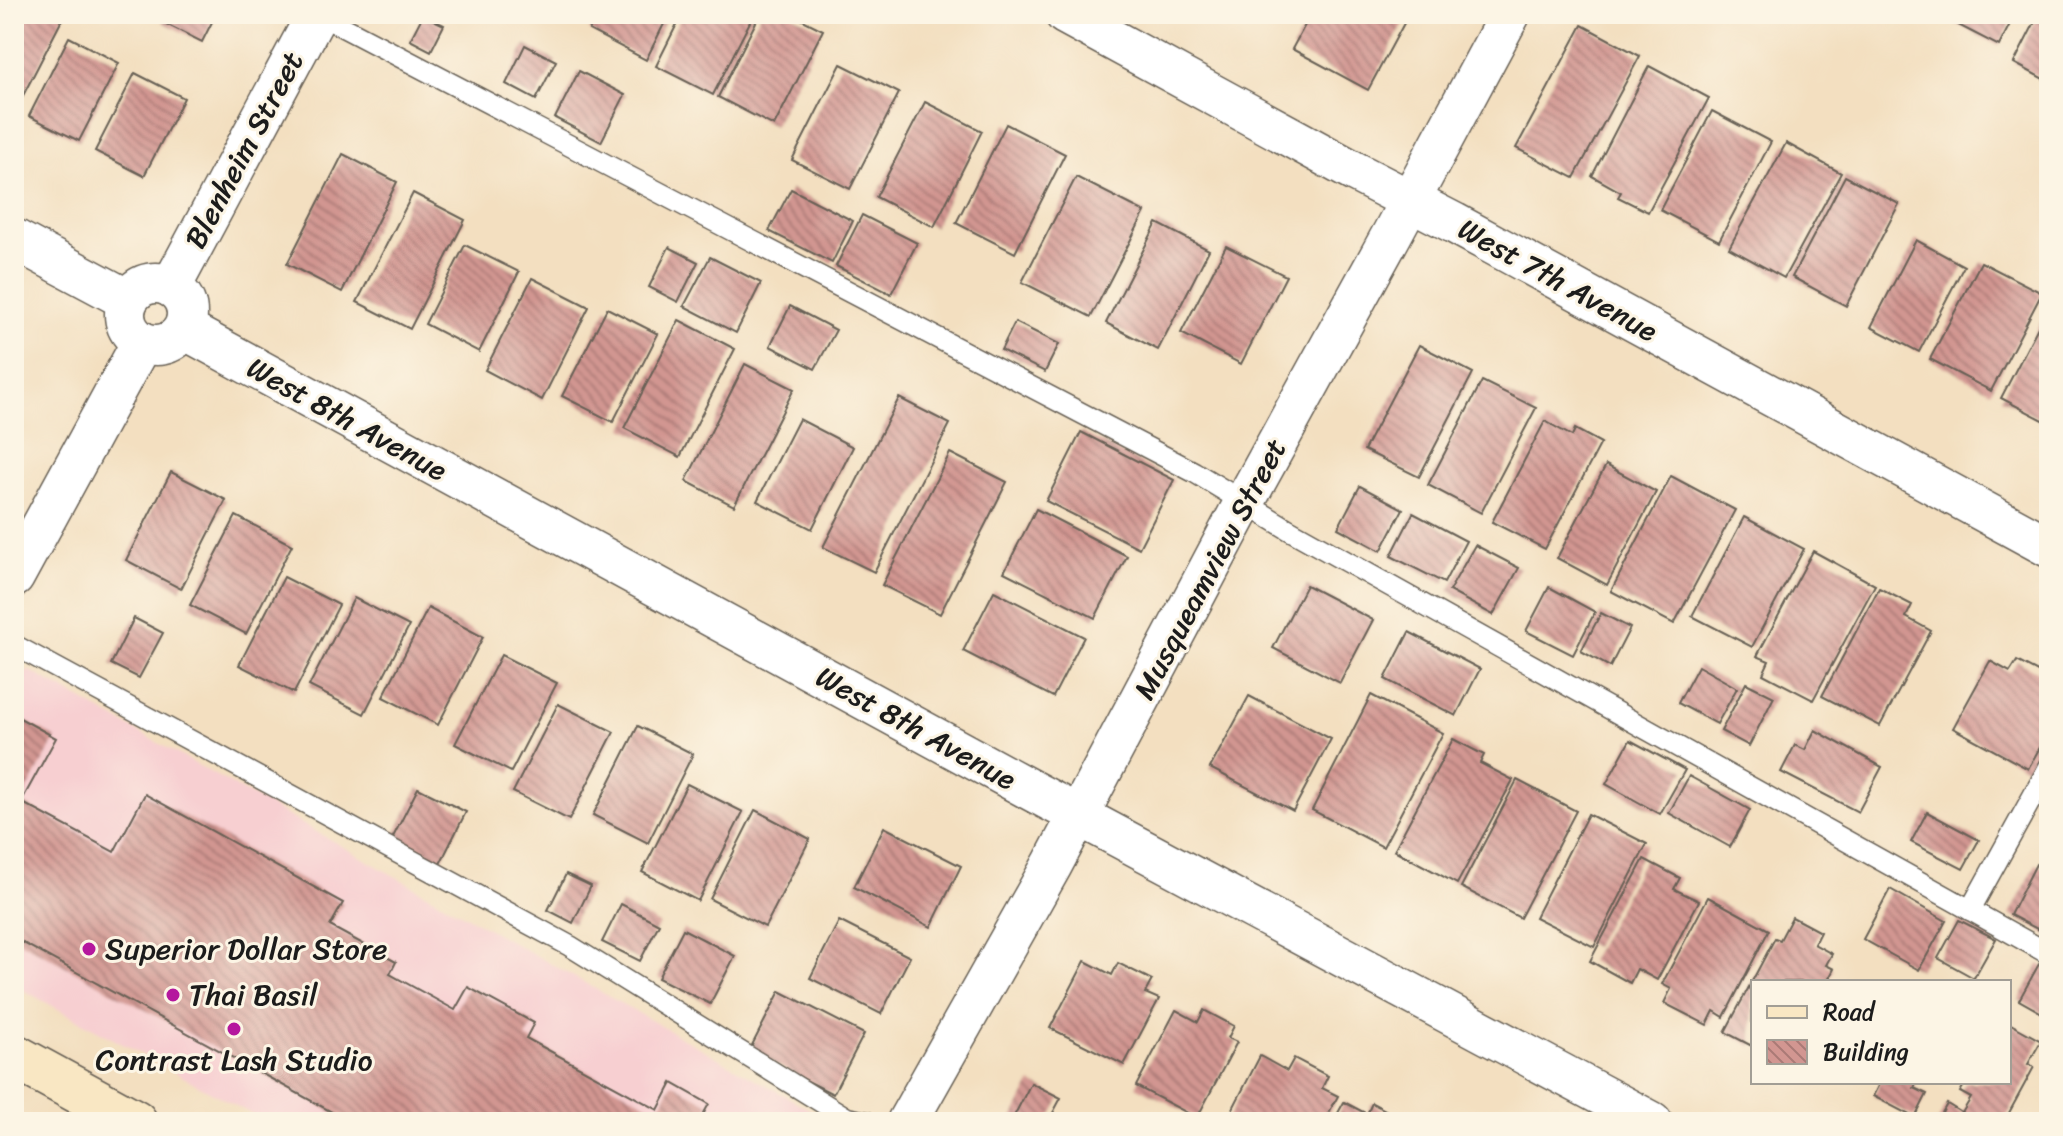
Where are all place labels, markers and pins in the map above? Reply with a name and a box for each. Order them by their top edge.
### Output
place label: Superior Dollar Store [105,922,387,976]
marker: Superior Dollar Store [80,940,98,958]
place label: Thai Basil [189,968,318,1022]
marker: Thai Basil [164,986,182,1004]
marker: Contrast Lash Studio [225,1020,243,1038]
place label: Contrast Lash Studio [95,1033,373,1087]

